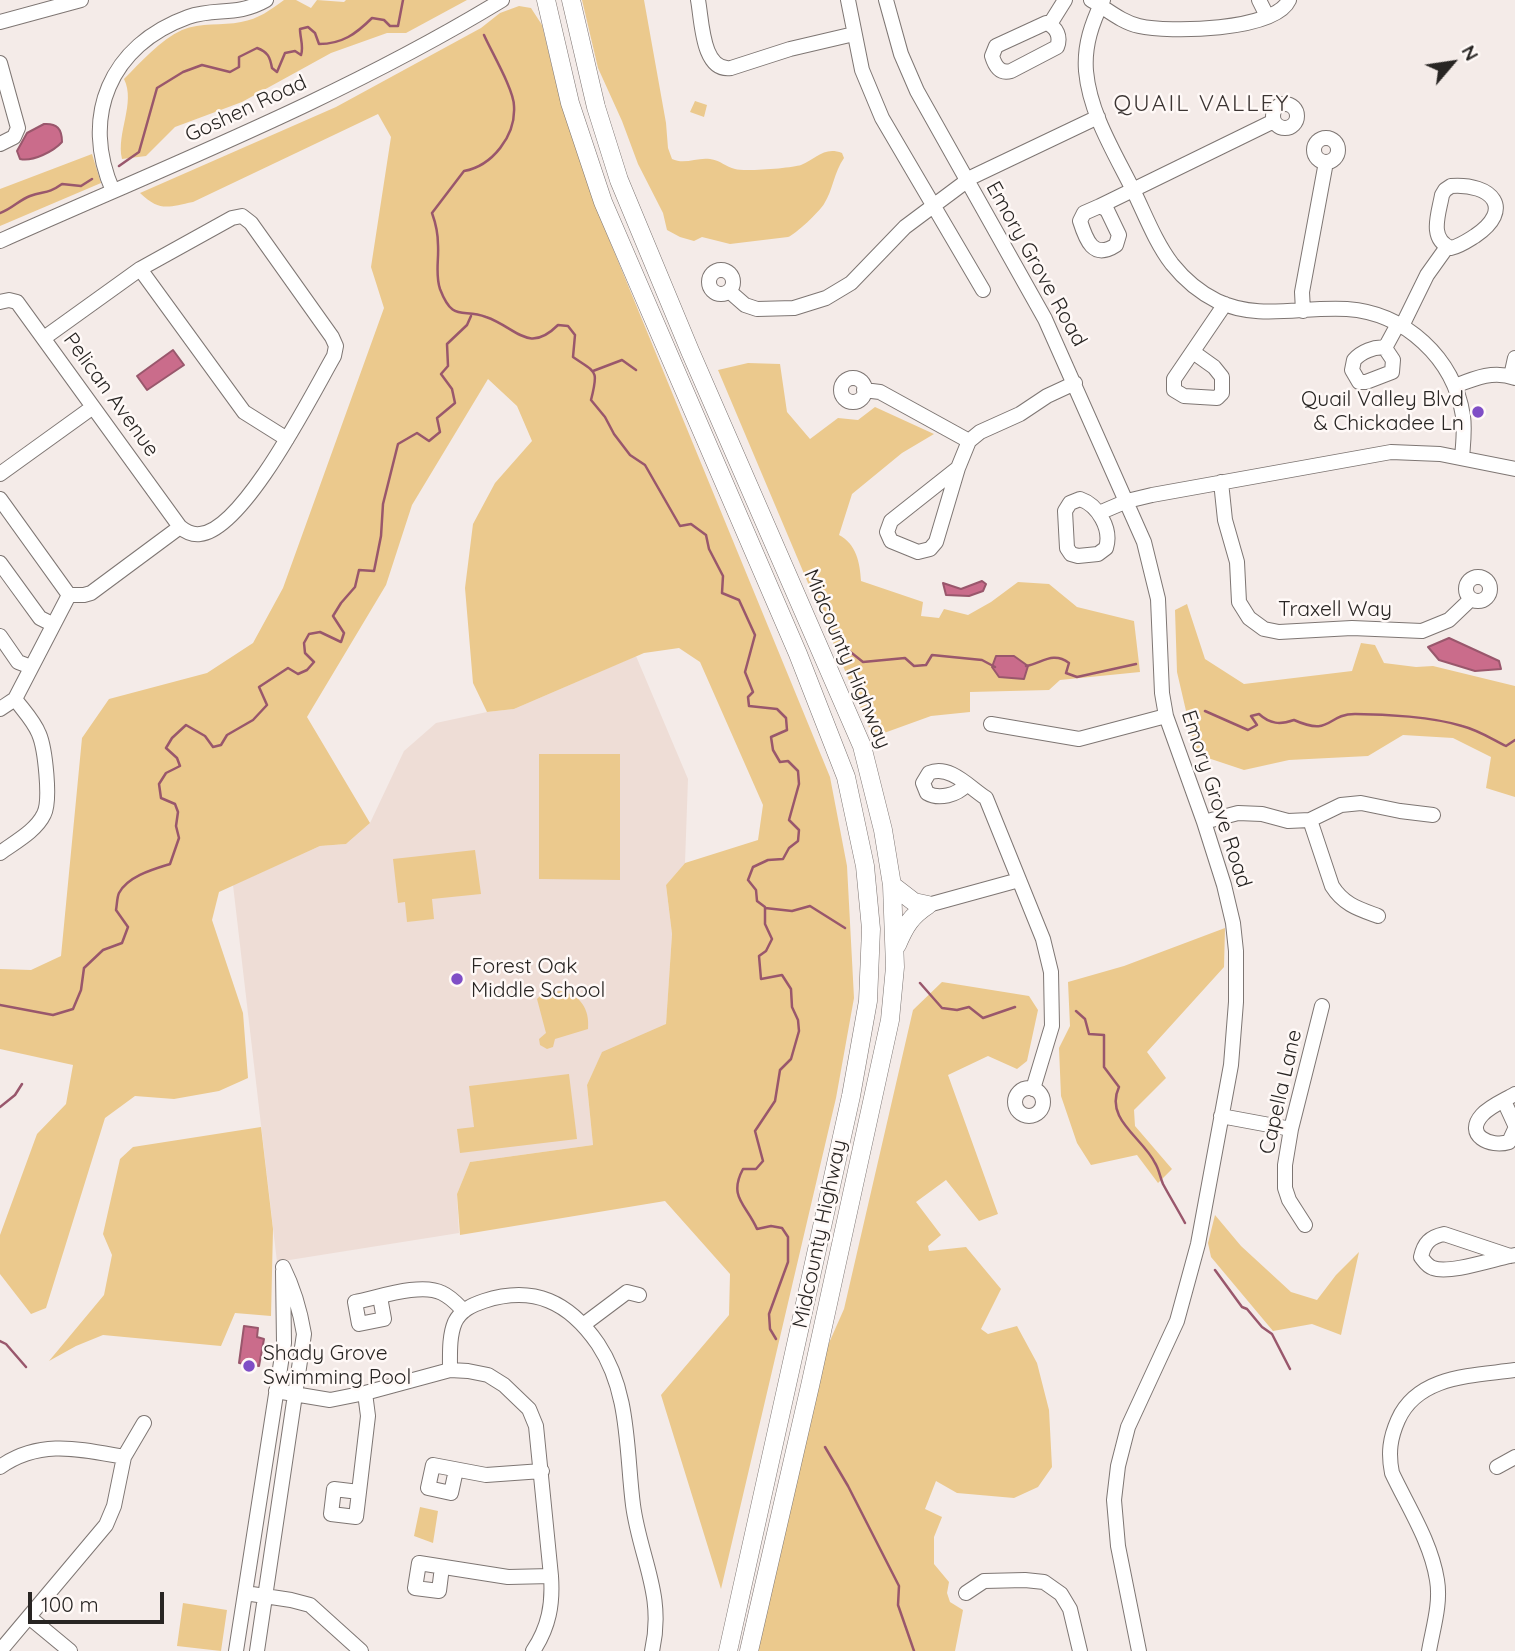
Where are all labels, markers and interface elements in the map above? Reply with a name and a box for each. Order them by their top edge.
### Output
north arrow [1417,28,1487,98]
text: N [1456,41,1484,65]
street label: Goshen Road [181,70,311,148]
district label: QUAIL VALLEY [1115,90,1289,118]
street label: Emory Grove Road [980,177,1092,351]
street label: Pelican Avenue [58,328,164,462]
place label: Quail Valley Blvd & Chickadee Ln [1301,387,1464,437]
marker: Quail Valley Blvd & Chickadee Ln [1470,404,1486,420]
street label: Midcounty Highway [798,566,896,752]
street label: Traxell Way [1278,597,1392,623]
street label: Emory Grove Road [1175,707,1257,891]
place label: Forest Oak Middle School [471,954,605,1004]
marker: Forest Oak Middle School [449,971,465,987]
street label: Capella Lane [1254,1027,1308,1157]
street label: Midcounty Highway [788,1137,852,1331]
place label: Shady Grove Swimming Pool [263,1341,411,1391]
marker: Shady Grove Swimming Pool [241,1358,257,1374]
scale bar [32,1578,168,1622]
text: 100 m [41,1591,99,1617]

